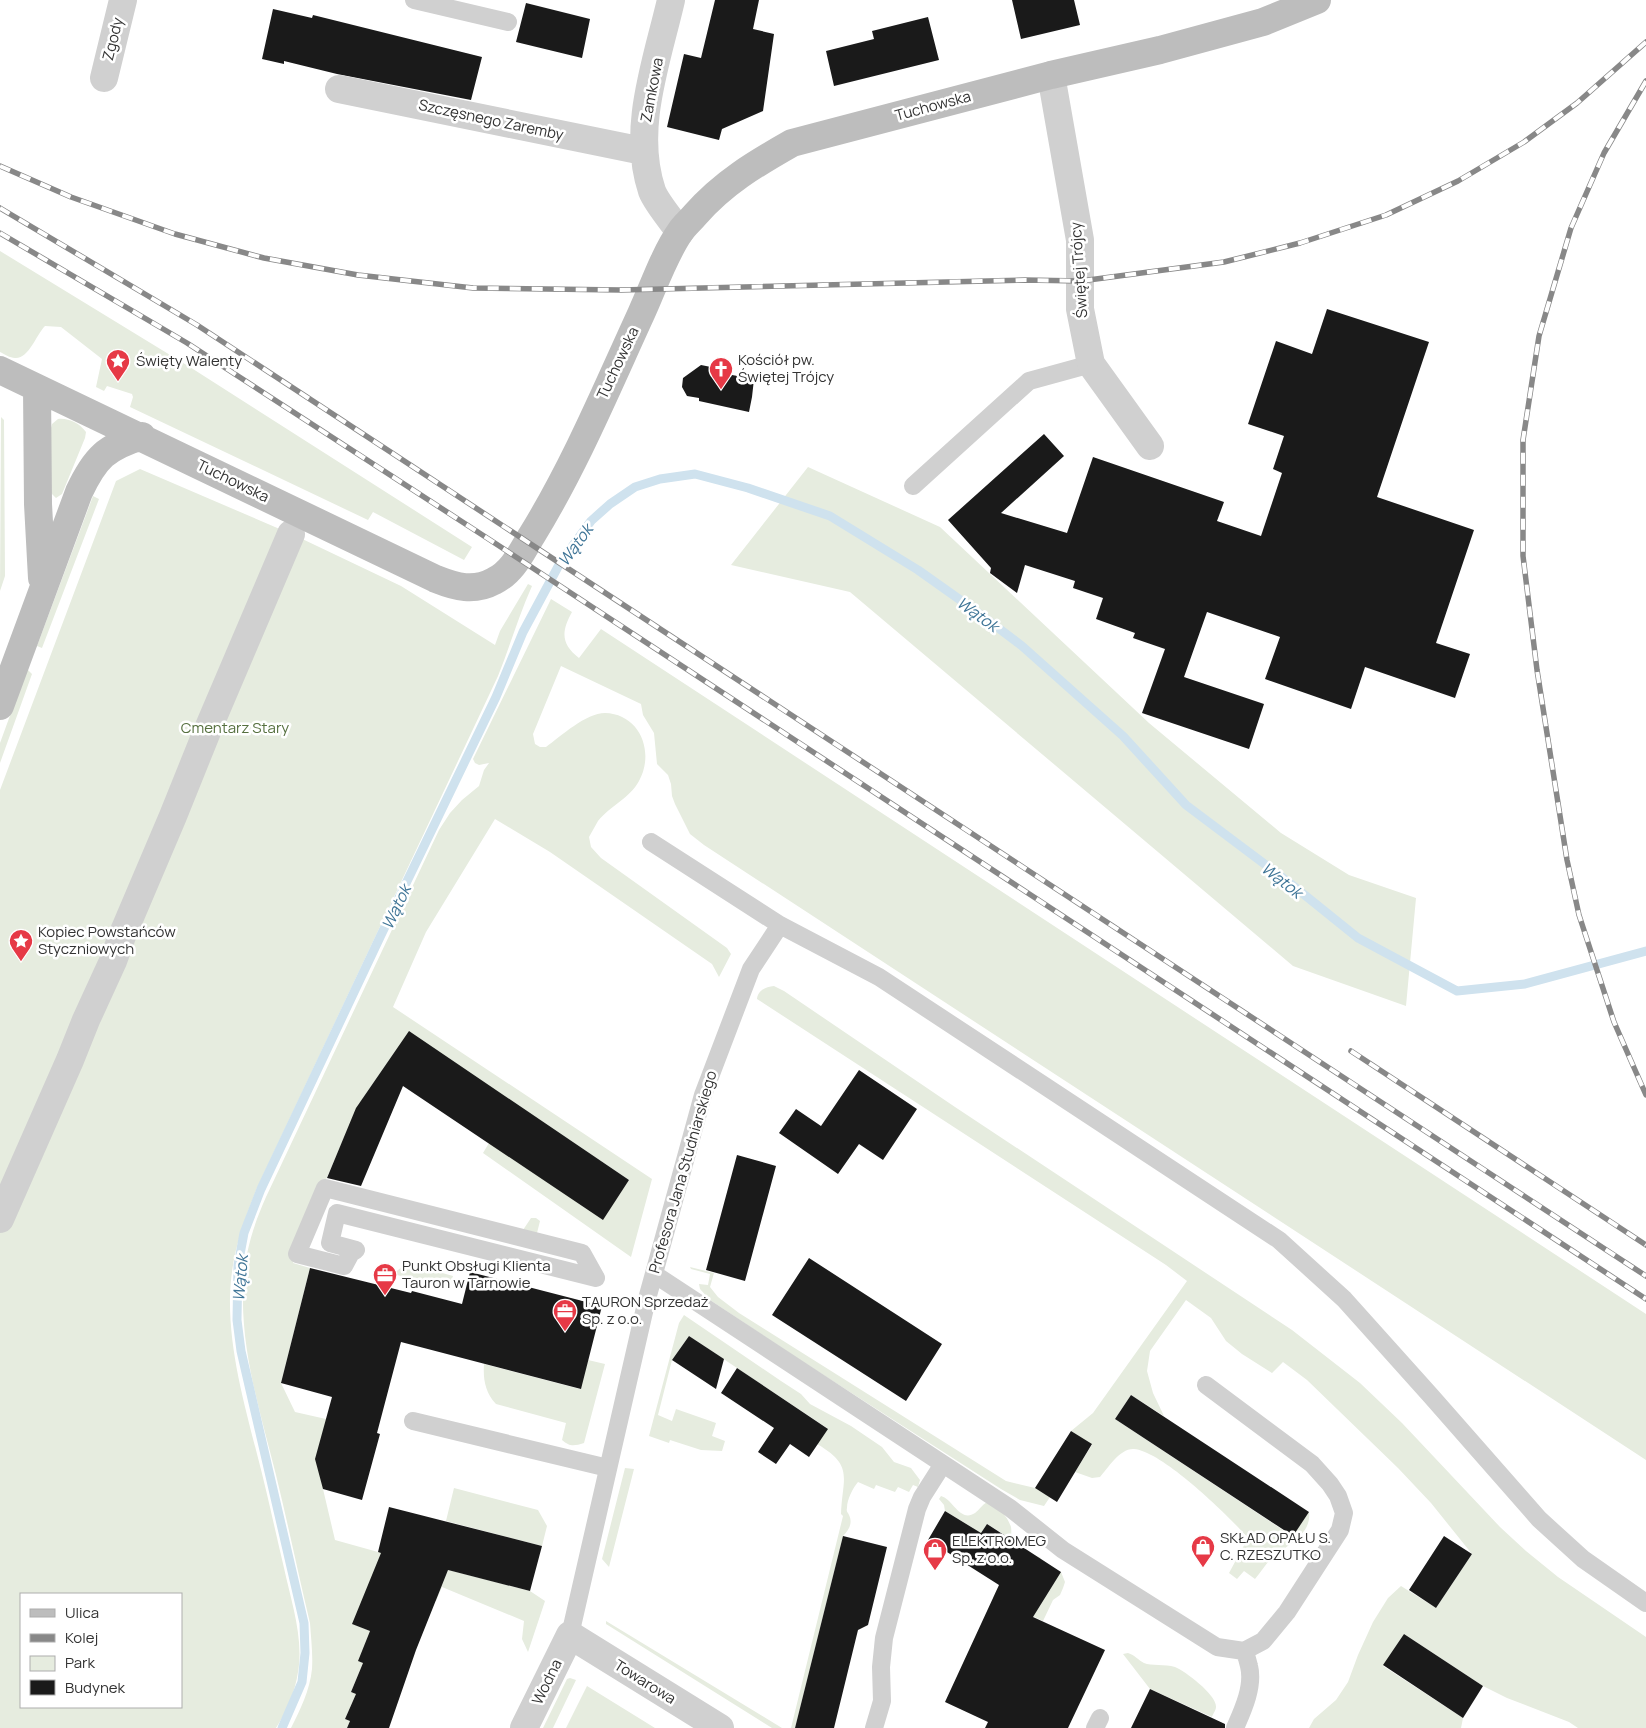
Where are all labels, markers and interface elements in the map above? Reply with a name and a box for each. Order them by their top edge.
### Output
street label: Zgody [97,15,128,63]
street label: Zamkowa [635,56,668,124]
street label: Tuchowska [893,85,973,126]
street label: Szczęsnego Zaremby [417,94,566,145]
street label: Świętej Trójcy [1065,221,1092,319]
street label: Tuchowska [592,323,643,402]
place icon: Święty Walenty [105,348,131,382]
place label: Kościół pw. Świętej Trójcy [738,349,834,387]
place label: Święty Walenty [136,350,242,371]
church icon: Kościół pw. Świętej Trójcy [708,356,734,390]
street label: Tuchowska [194,454,273,507]
water label: Wątok [552,518,599,570]
water label: Wątok [953,591,1005,638]
park label: Cmentarz Stary [181,717,289,738]
water label: Wątok [1257,857,1309,904]
water label: Wątok [376,879,417,933]
place label: Kopiec Powstańców Styczniowych [38,921,176,959]
place icon: Kopiec Powstańców Styczniowych [8,928,34,962]
street label: Profesora Jana Studniarskiego [643,1068,722,1276]
water label: Wątok [227,1252,253,1302]
place label: Punkt Obsługi Klienta Tauron w Tarnowie [402,1255,551,1293]
office icon: Punkt Obsługi Klienta Tauron w Tarnowie [372,1262,398,1296]
place label: TAURON Sprzedaż Sp. z o.o. [582,1291,709,1329]
office icon: TAURON Sprzedaż Sp. z o.o. [552,1298,578,1332]
place label: SKŁAD OPAŁU S. C. RZESZUTKO [1220,1527,1331,1565]
place label: ELEKTROMEG Sp. z o.o. [952,1530,1047,1568]
shop icon: SKŁAD OPAŁU S. C. RZESZUTKO [1190,1534,1216,1568]
shop icon: ELEKTROMEG Sp. z o.o. [922,1537,948,1571]
legend [20,1593,182,1708]
text: Ulica [65,1602,99,1623]
text: Kolej [65,1627,98,1648]
text: Park [65,1652,95,1673]
street label: Towarowa [610,1654,680,1709]
street label: Wodna [527,1656,567,1708]
text: Budynek [65,1677,126,1698]

